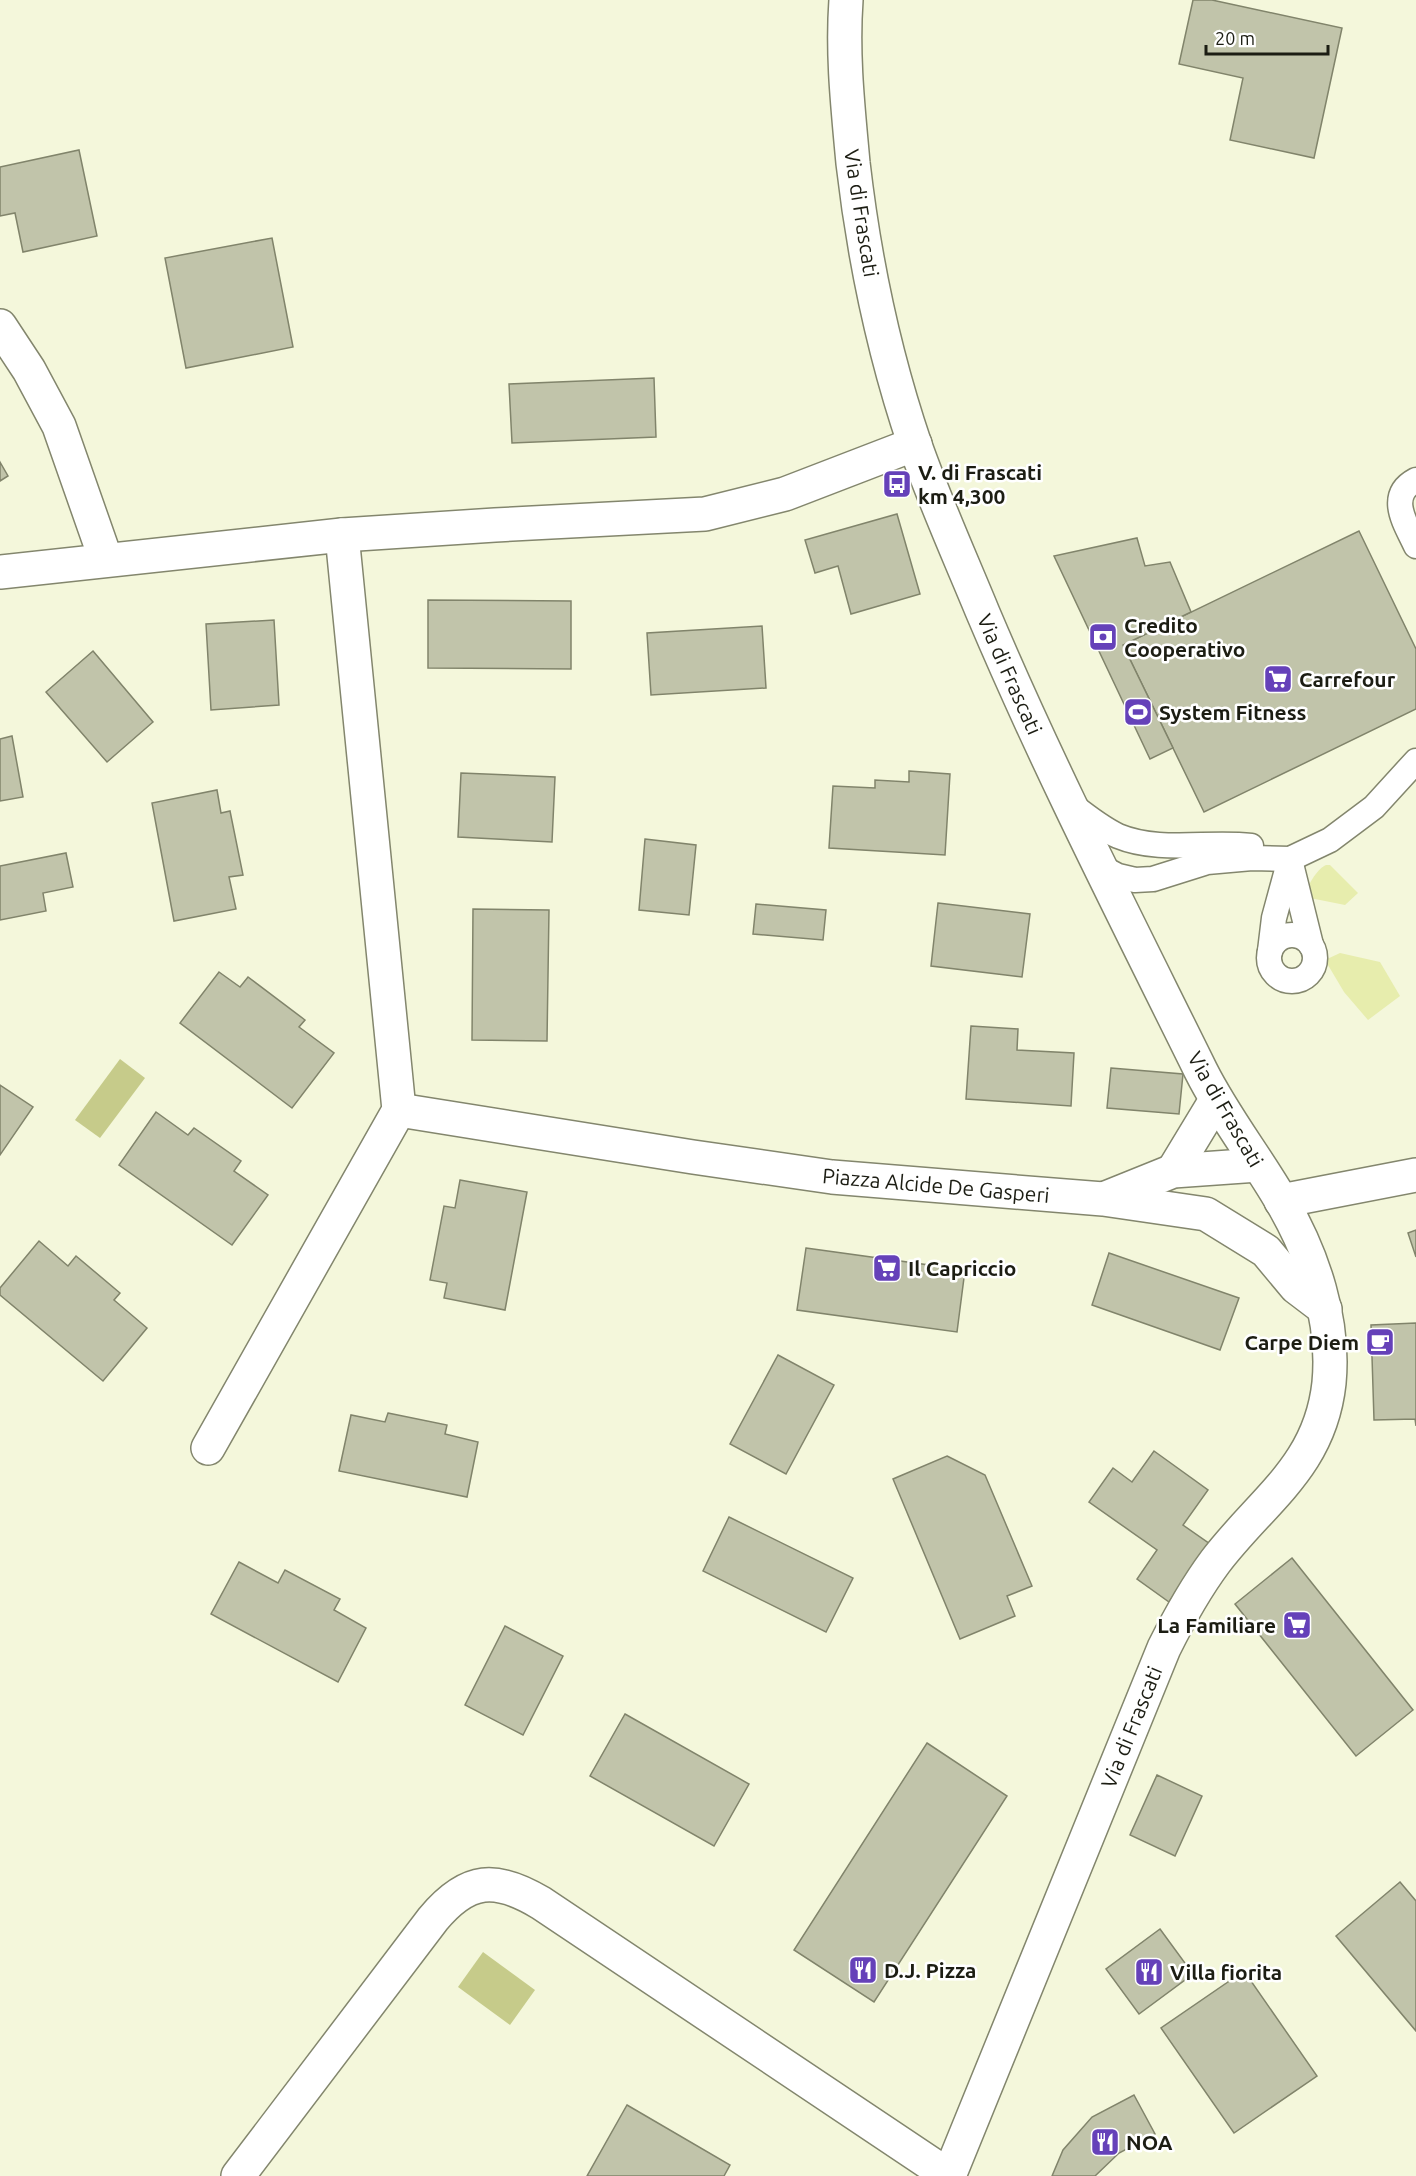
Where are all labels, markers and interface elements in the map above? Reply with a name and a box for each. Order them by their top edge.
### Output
scale bar [1206,18,1328,56]
text: 20 m [1215,28,1255,48]
street label: Via di Frascati [840,147,884,279]
place label: V. di Frascati km 4,300 [918,460,1042,508]
bus stop icon: V. di Frascati km 4,300 [881,468,913,500]
street label: Via di Frascati [973,610,1047,738]
place label: Credito Cooperativo [1124,613,1245,661]
bank icon: Credito Cooperativo [1087,621,1119,653]
supermarket icon: Carrefour [1262,663,1294,695]
place label: Carrefour [1299,667,1396,691]
sports icon: System Fitness [1122,696,1154,728]
place label: System Fitness [1159,700,1307,724]
street label: Via di Frascati [1183,1047,1269,1171]
street label: Piazza Alcide De Gasperi [821,1163,1051,1207]
supermarket icon: Il Capriccio [871,1252,903,1284]
place label: Il Capriccio [908,1256,1016,1280]
cafe icon: Carpe Diem [1364,1326,1396,1358]
place label: Carpe Diem [1244,1330,1359,1354]
supermarket icon: La Familiare [1281,1609,1313,1641]
place label: La Familiare [1157,1613,1276,1637]
street label: Via di Frascati [1096,1663,1166,1791]
restaurant icon: D.J. Pizza [847,1954,879,1986]
restaurant icon: Villa fiorita [1133,1956,1165,1988]
place label: D.J. Pizza [884,1958,976,1982]
place label: Villa fiorita [1170,1960,1282,1984]
restaurant icon: NOA [1089,2126,1121,2158]
place label: NOA [1126,2130,1173,2154]

